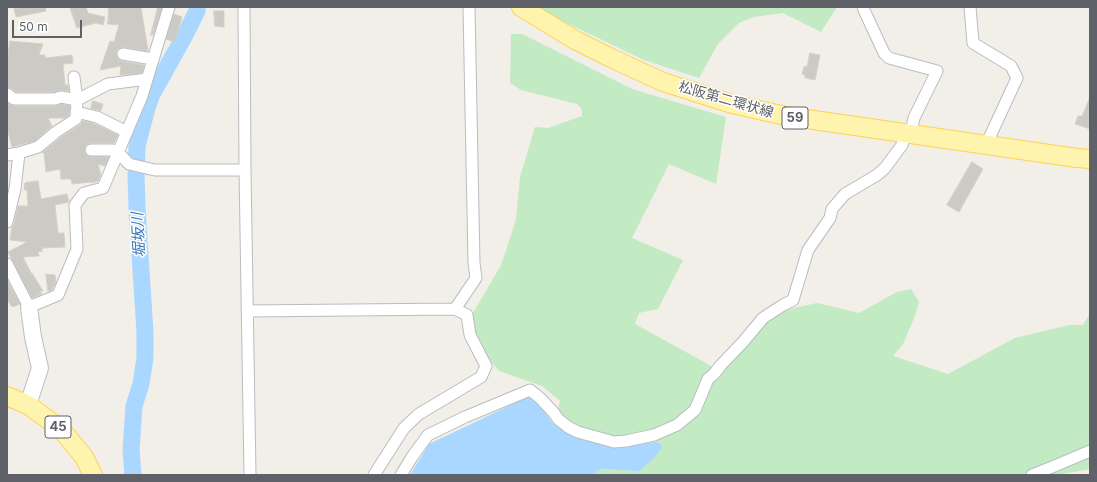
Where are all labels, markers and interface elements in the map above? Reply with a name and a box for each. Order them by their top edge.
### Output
scale bar [14,12,84,38]
text: 50 m [19,19,48,34]
street label: 松阪第二環状線 [677,78,775,122]
road number: 59 [782,107,808,129]
water label: 堀坂川 [129,212,149,258]
road number: 45 [45,416,71,438]

